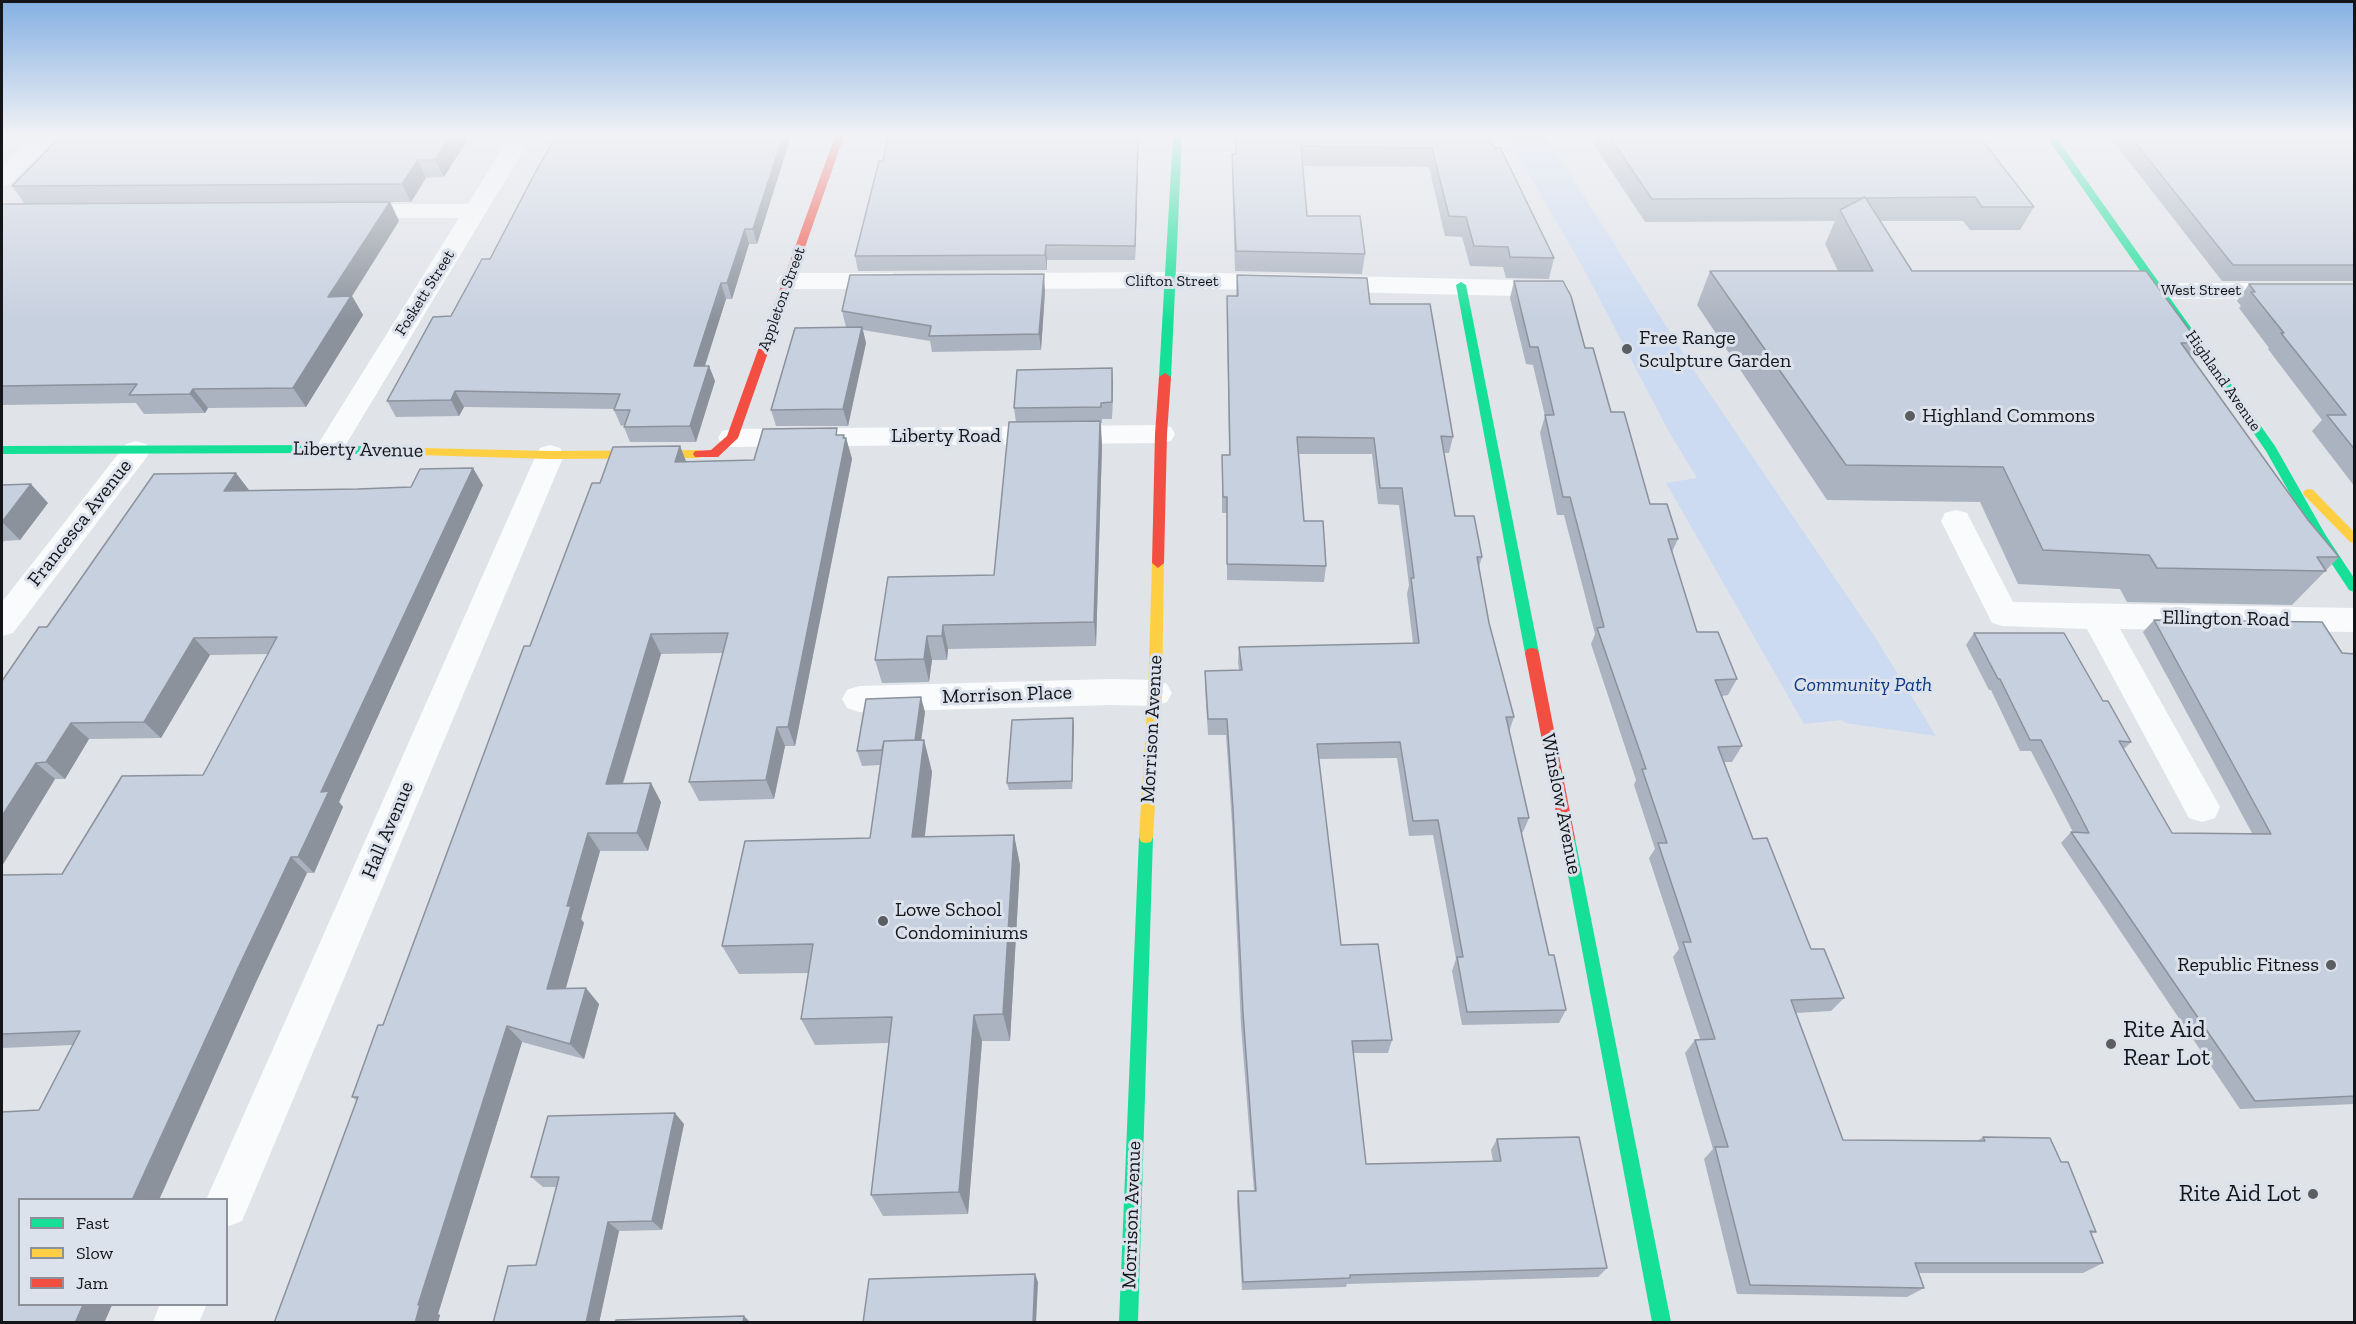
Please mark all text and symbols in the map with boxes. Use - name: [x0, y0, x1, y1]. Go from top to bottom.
- street label: Appleton Street: [754, 245, 810, 353]
- street label: Foskett Street: [391, 247, 459, 339]
- street label: Clifton Street: [1125, 271, 1219, 291]
- street label: West Street: [2161, 280, 2241, 300]
- place label: Free Range Sculpture Garden: [1639, 326, 1791, 373]
- street label: Highland Avenue: [2181, 327, 2265, 435]
- marker: Free Range Sculpture Garden: [1620, 342, 1634, 356]
- place label: Highland Commons: [1922, 404, 2095, 428]
- marker: Highland Commons: [1903, 409, 1917, 423]
- street label: Liberty Road: [891, 424, 1001, 448]
- street label: Liberty Avenue: [293, 437, 423, 463]
- street label: Francesca Avenue: [23, 455, 137, 591]
- street label: Ellington Road: [2162, 606, 2290, 632]
- street label: Morrison Avenue: [1136, 654, 1168, 804]
- park label: Community Path: [1794, 673, 1932, 697]
- street label: Morrison Place: [942, 681, 1072, 709]
- street label: Winslow Avenue: [1536, 732, 1586, 876]
- street label: Hall Avenue: [357, 778, 419, 882]
- place label: Lowe School Condominiums: [895, 898, 1028, 945]
- marker: Lowe School Condominiums: [876, 914, 890, 928]
- place label: Republic Fitness: [2177, 953, 2319, 977]
- marker: Republic Fitness: [2324, 958, 2338, 972]
- place label: Rite Aid Rear Lot: [2123, 1016, 2210, 1072]
- marker: Rite Aid Rear Lot: [2104, 1037, 2118, 1051]
- street label: Morrison Avenue: [1117, 1141, 1147, 1289]
- place label: Rite Aid Lot: [2179, 1180, 2301, 1208]
- marker: Rite Aid Lot: [2306, 1187, 2320, 1201]
- legend: [18, 1198, 228, 1306]
- text: Fast: [76, 1212, 109, 1234]
- text: Slow: [76, 1242, 113, 1264]
- text: Jam: [76, 1272, 108, 1294]

